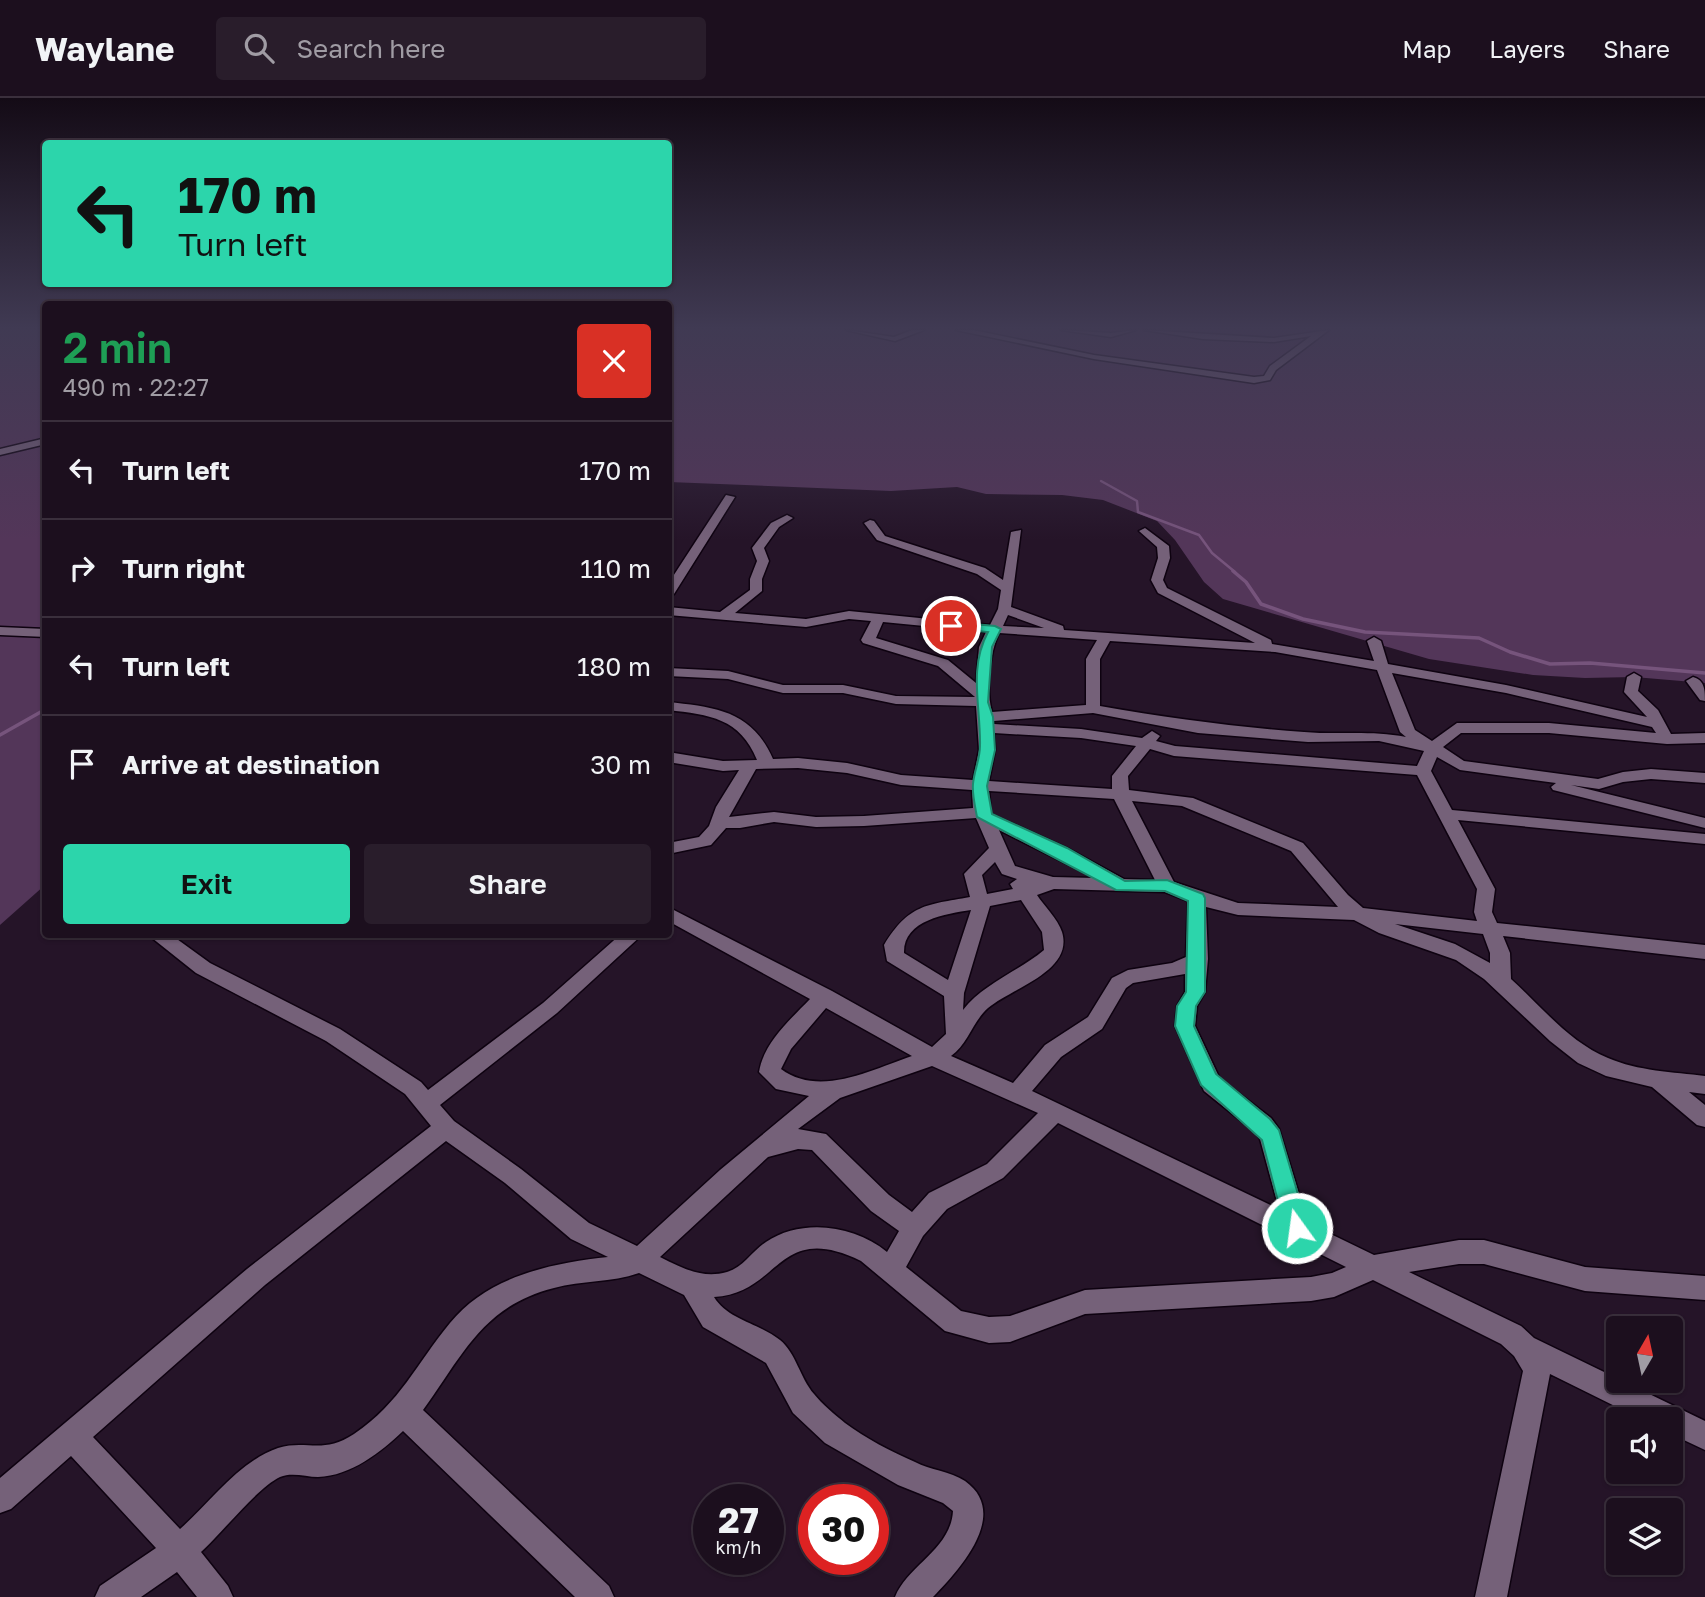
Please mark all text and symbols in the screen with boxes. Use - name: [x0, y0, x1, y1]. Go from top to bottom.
- search box: [216, 17, 706, 80]
- text: Waylane: [35, 29, 174, 68]
- icon: search: [240, 29, 278, 67]
- text: Search here: [296, 33, 445, 64]
- text: Map: [1402, 34, 1451, 63]
- text: Layers: [1489, 34, 1565, 63]
- text: Share: [1603, 34, 1670, 63]
- text: 170 m: [178, 165, 317, 224]
- icon: left: [63, 168, 154, 259]
- text: Turn left: [178, 225, 307, 263]
- text: 2 min: [63, 322, 172, 372]
- button: close: [577, 324, 651, 398]
- text: 490 m · 22:27: [63, 373, 209, 401]
- icon: left: [63, 451, 101, 489]
- text: Turn left: [122, 455, 230, 486]
- text: 170 m: [579, 455, 651, 486]
- icon: right: [63, 549, 101, 587]
- text: Turn right: [122, 553, 245, 584]
- text: 110 m: [580, 553, 651, 584]
- pin: [921, 596, 981, 656]
- icon: arrive: [932, 607, 970, 645]
- icon: left: [63, 647, 101, 685]
- text: Turn left: [122, 651, 230, 682]
- text: 180 m: [577, 651, 651, 682]
- icon: arrive: [63, 745, 101, 783]
- text: Arrive at destination: [122, 749, 380, 780]
- text: 30 m: [590, 749, 651, 780]
- button: Exit: [63, 844, 350, 924]
- button: Share: [364, 844, 651, 924]
- position arrow: [1260, 1191, 1334, 1265]
- north arrow: [1606, 1316, 1684, 1393]
- map controls: [1606, 1316, 1683, 1575]
- button: sound: [1606, 1407, 1683, 1484]
- speed limit sign: 30: [798, 1484, 889, 1575]
- button: layers: [1606, 1498, 1683, 1575]
- text: 27: [718, 1499, 759, 1541]
- text: km/h: [716, 1536, 761, 1558]

